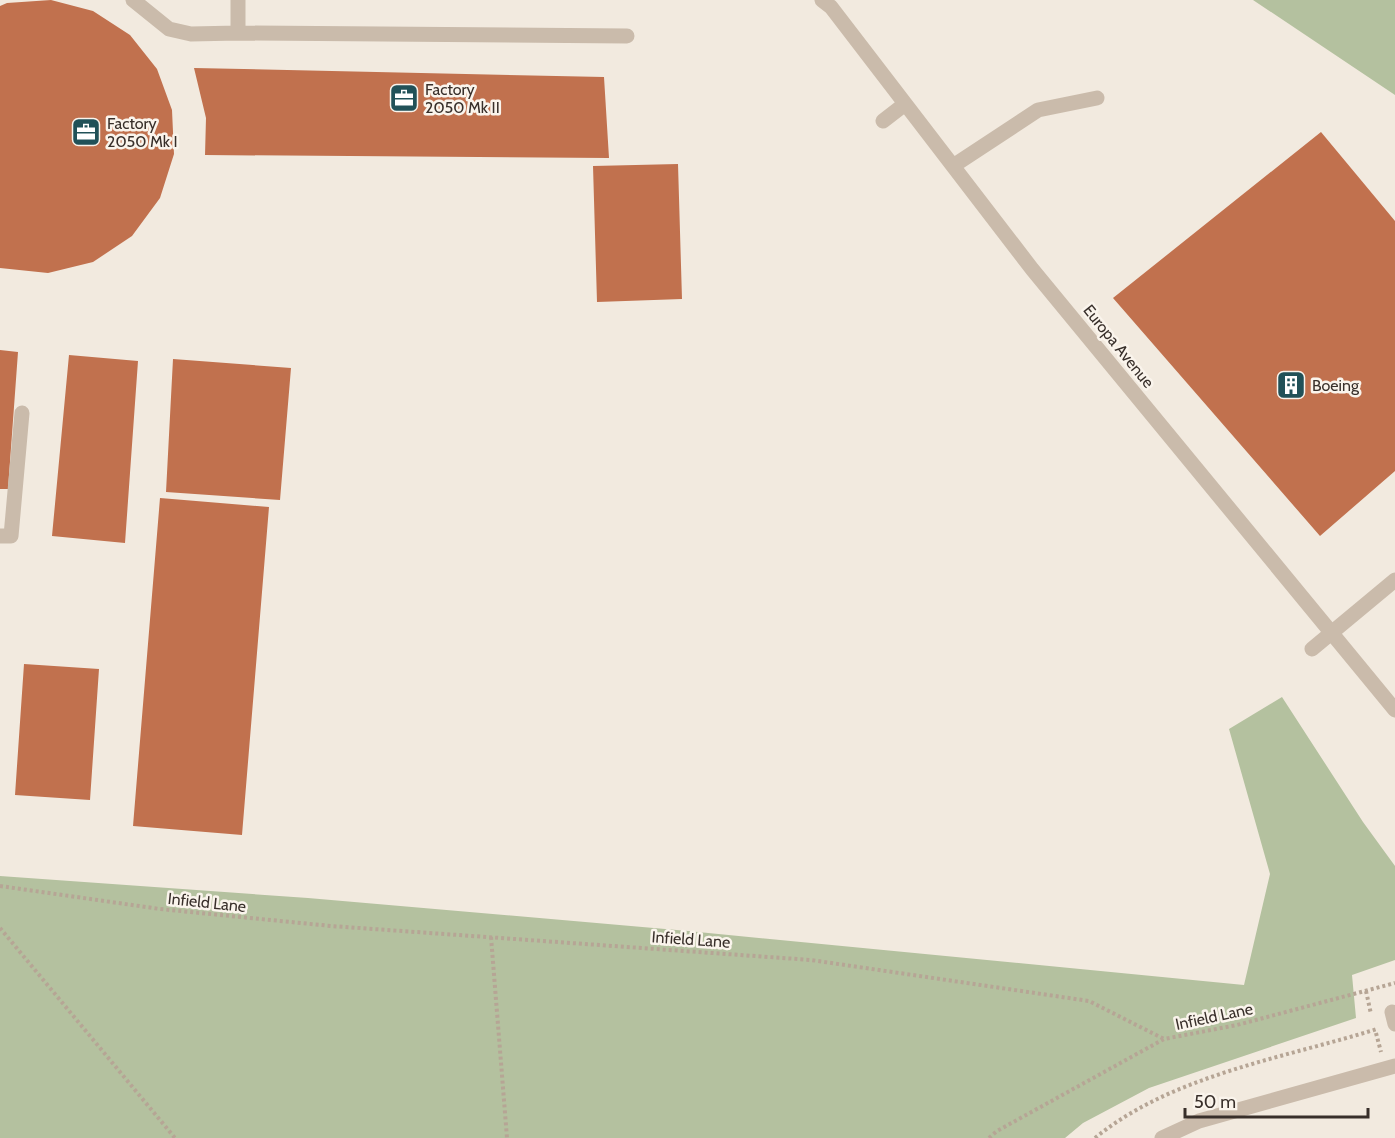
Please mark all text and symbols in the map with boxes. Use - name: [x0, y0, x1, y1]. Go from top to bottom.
- place label: Factory 2050 Mk II: [425, 80, 500, 117]
- office icon: Factory 2050 Mk II: [388, 82, 420, 114]
- place label: Factory 2050 Mk I: [107, 114, 178, 151]
- office icon: Factory 2050 Mk I: [70, 116, 102, 148]
- street label: Europa Avenue: [1079, 301, 1158, 392]
- building icon: Boeing: [1275, 369, 1307, 401]
- place label: Boeing: [1312, 376, 1360, 395]
- street label: Infield Lane: [167, 889, 247, 916]
- street label: Infield Lane: [651, 927, 731, 952]
- street label: Infield Lane: [1174, 999, 1255, 1034]
- scale bar: [1185, 1081, 1368, 1119]
- text: 50 m: [1194, 1091, 1236, 1113]

